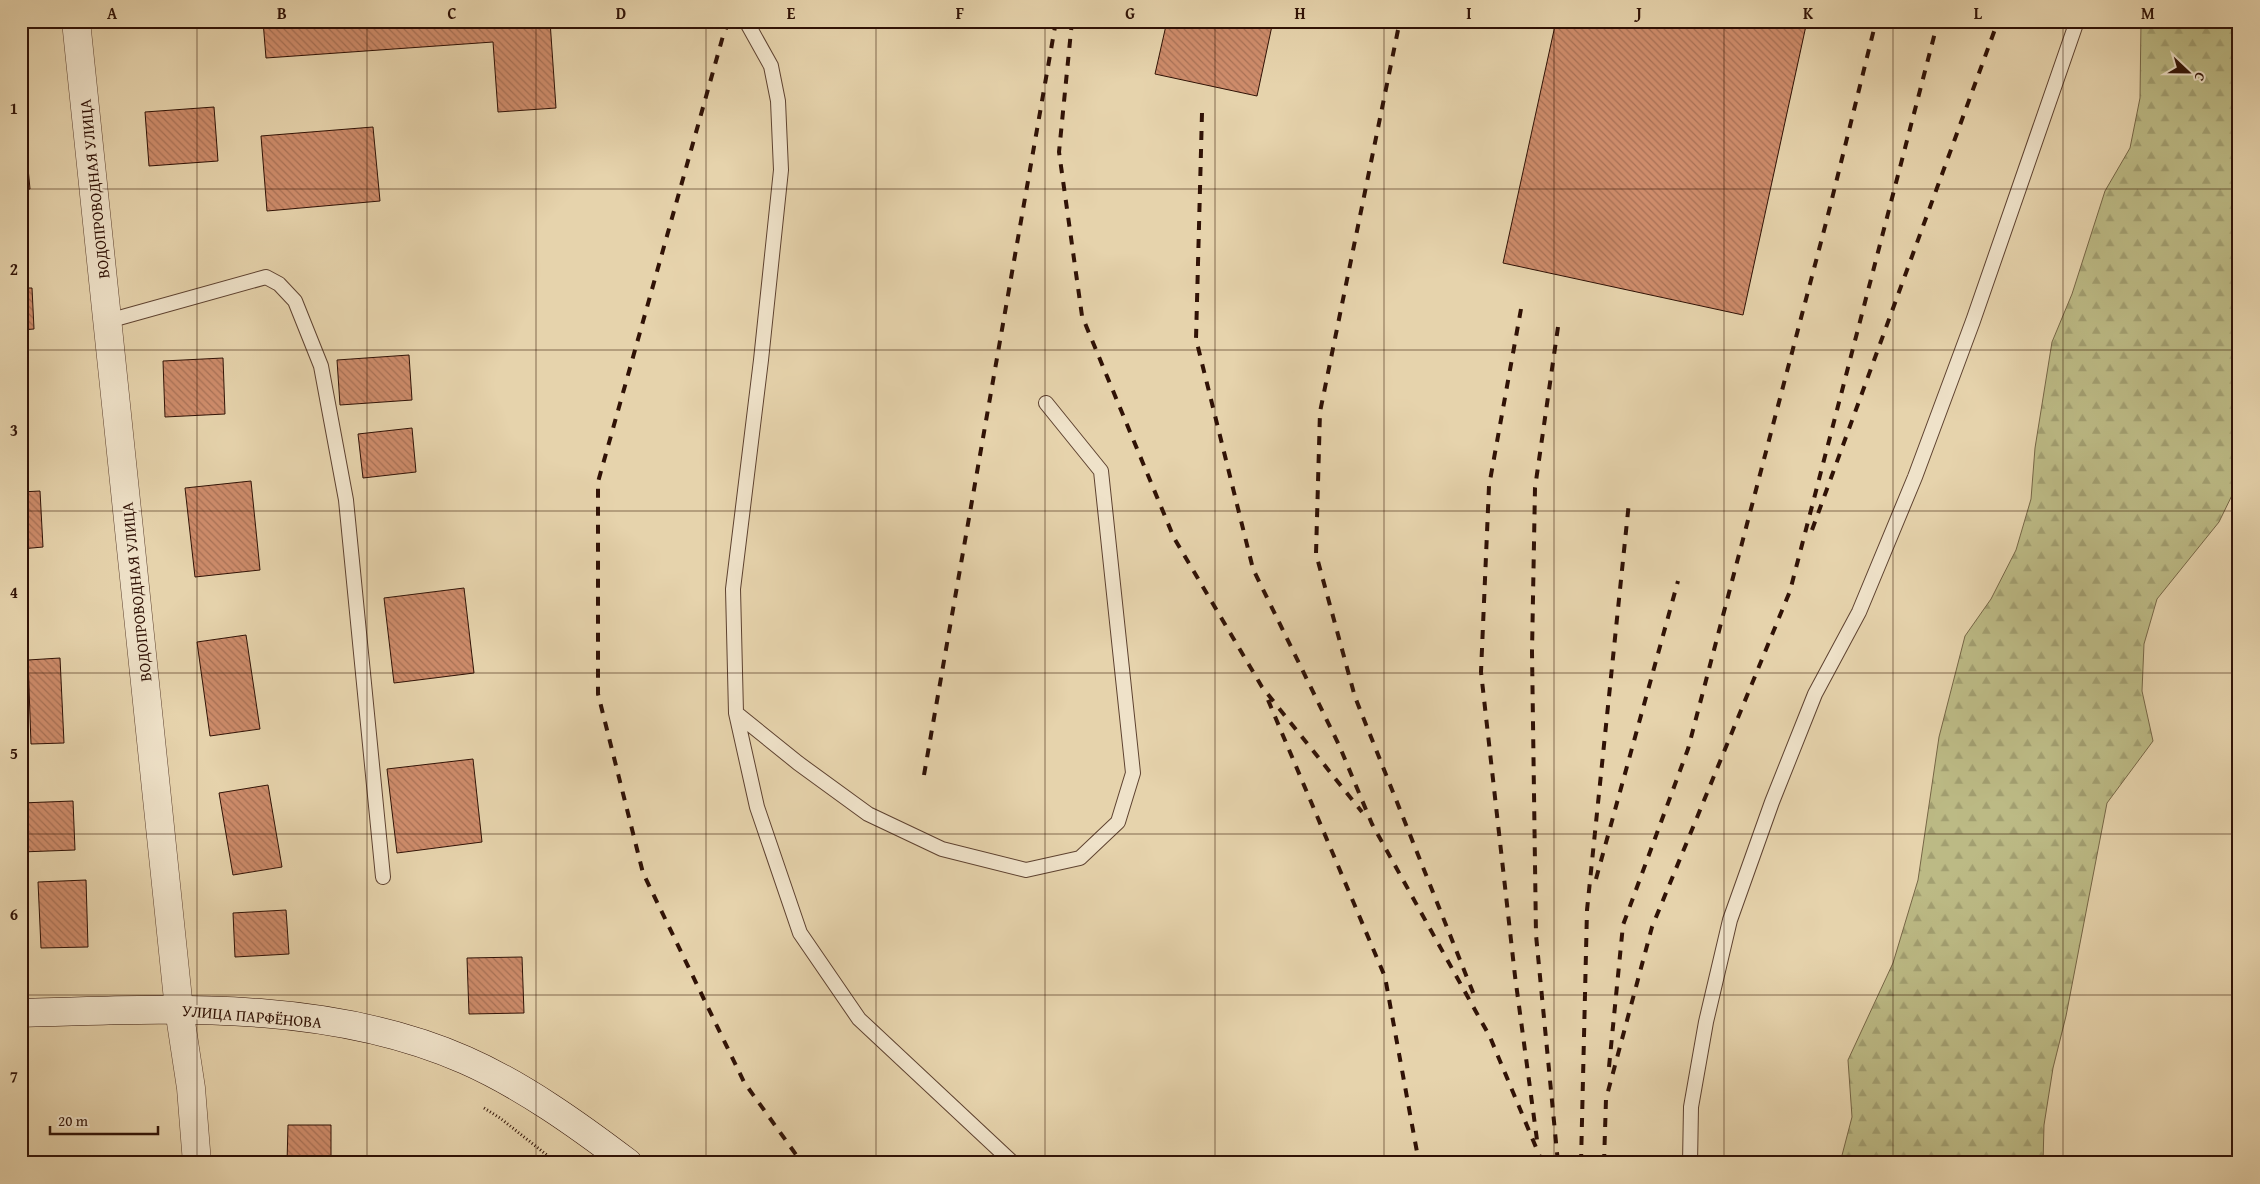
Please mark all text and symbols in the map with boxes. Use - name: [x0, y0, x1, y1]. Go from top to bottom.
- text: A: [107, 1, 118, 25]
- text: B: [277, 1, 287, 25]
- text: C: [447, 1, 457, 25]
- text: D: [616, 1, 626, 25]
- text: E: [787, 1, 796, 25]
- text: F: [956, 1, 964, 25]
- text: G: [1125, 1, 1135, 25]
- text: H: [1294, 1, 1306, 25]
- text: I: [1466, 1, 1472, 25]
- text: J: [1633, 1, 1642, 25]
- text: K: [1803, 1, 1814, 25]
- text: L: [1974, 1, 1983, 25]
- text: M: [2141, 1, 2155, 25]
- north arrow: [2162, 48, 2212, 98]
- text: С: [2189, 69, 2211, 84]
- text: 1: [10, 96, 18, 120]
- street label: ВОДОПРОВОДНАЯ УЛИЦА: [73, 98, 115, 280]
- text: 2: [10, 257, 18, 281]
- text: 3: [10, 418, 18, 442]
- street label: ВОДОПРОВОДНАЯ УЛИЦА: [115, 501, 157, 683]
- text: 4: [10, 580, 18, 604]
- text: 5: [10, 741, 18, 765]
- text: 6: [10, 902, 18, 926]
- street label: УЛИЦА ПАРФЁНОВА: [181, 998, 323, 1034]
- text: 7: [10, 1064, 18, 1088]
- scale bar: [50, 1104, 158, 1136]
- text: 20 m: [58, 1110, 89, 1131]

